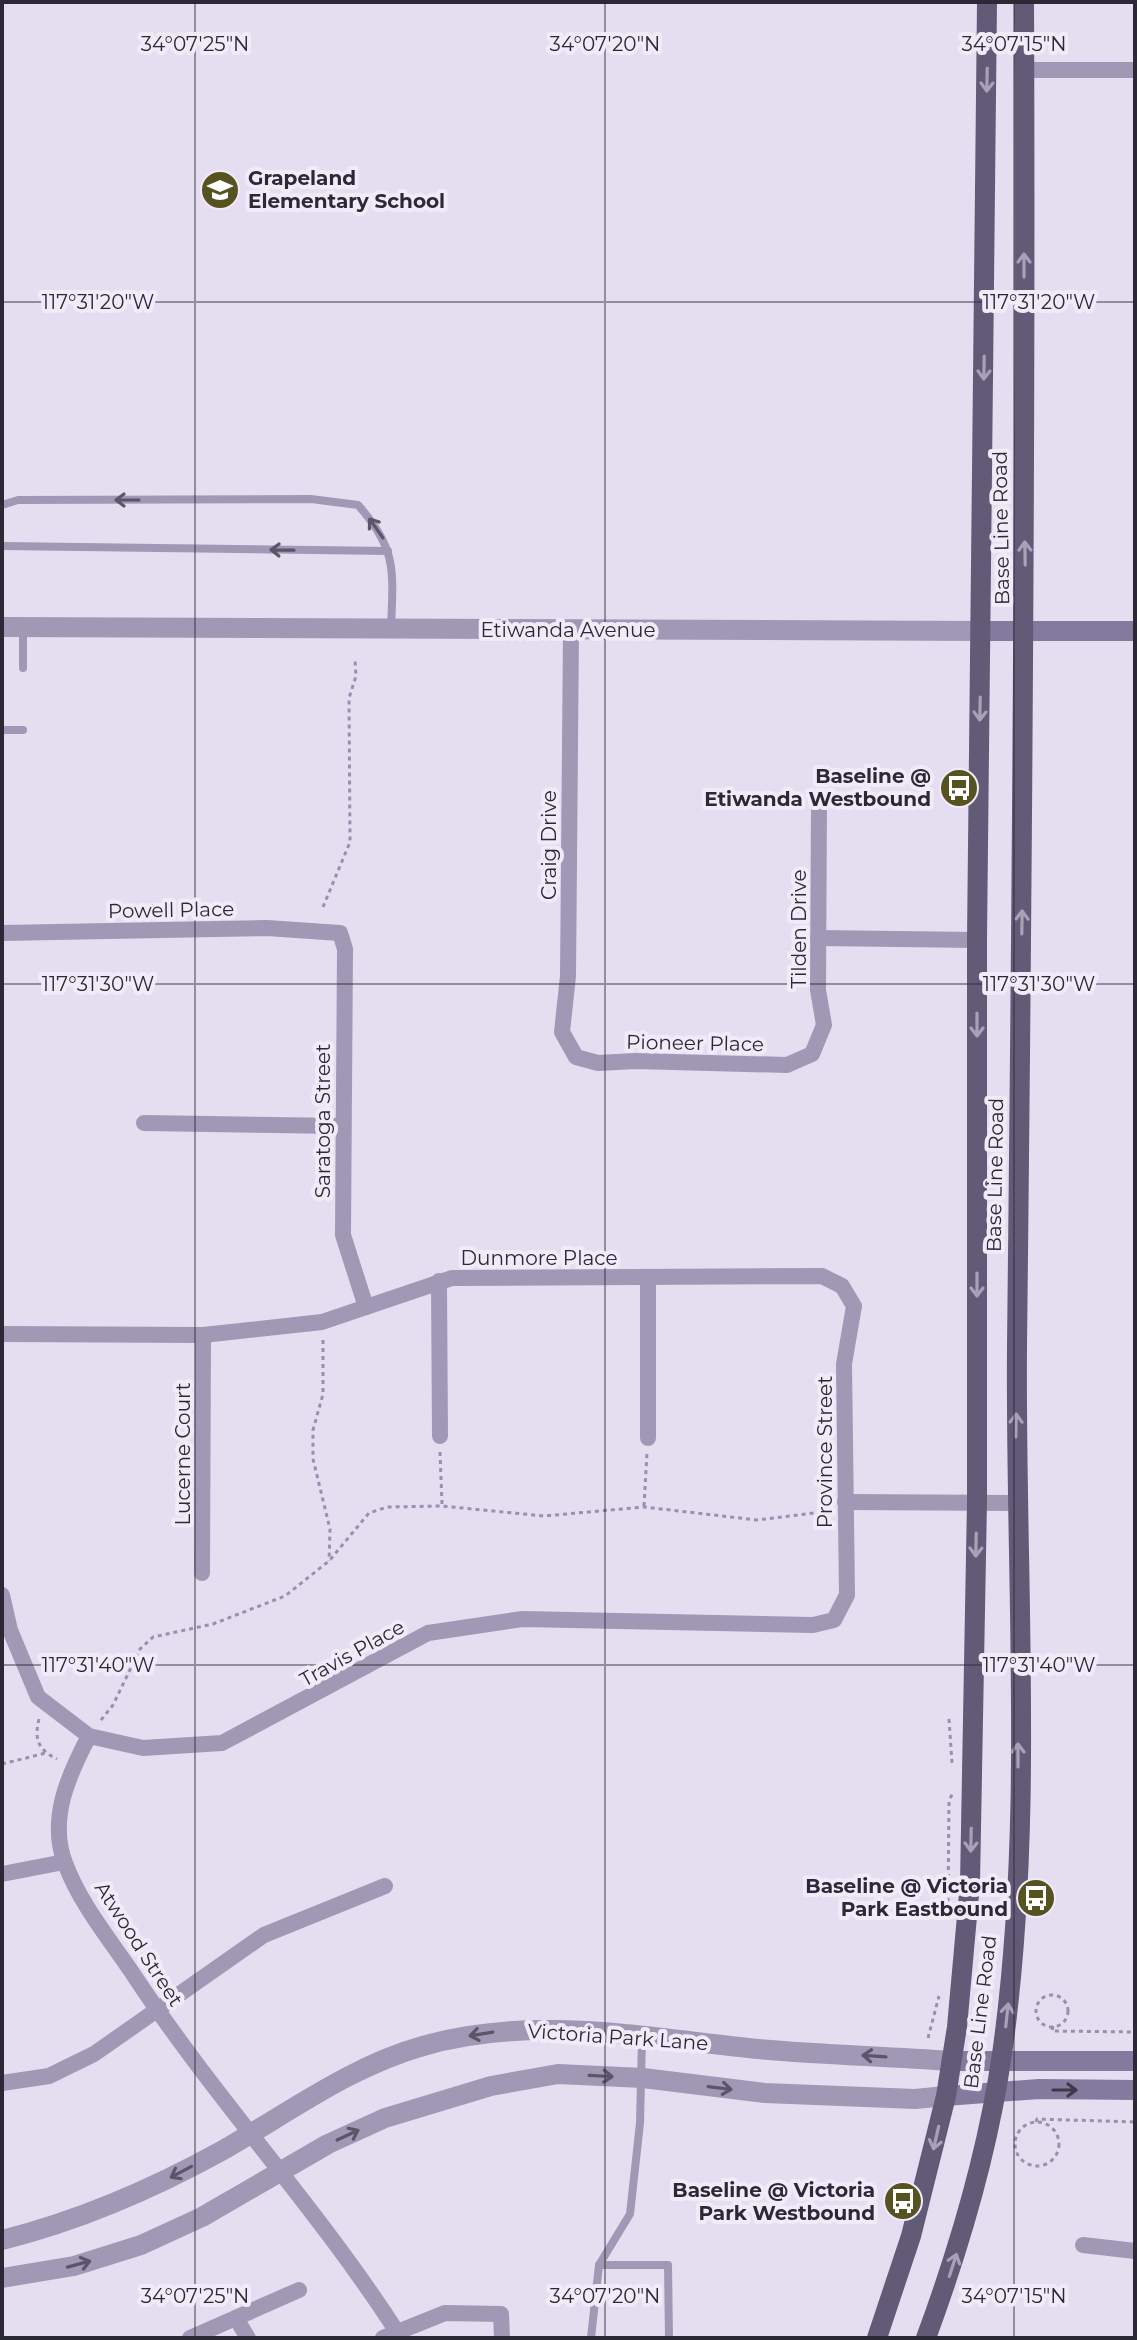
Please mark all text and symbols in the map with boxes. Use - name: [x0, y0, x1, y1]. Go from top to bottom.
- text: 34°07'25"N: [141, 32, 249, 56]
- text: 34°07'20"N: [550, 32, 660, 56]
- text: 34°07'15"N: [961, 32, 1067, 56]
- one-way arrow: [979, 66, 995, 93]
- place label: Grapeland Elementary School: [248, 166, 445, 213]
- school or university icon: Grapeland Elementary School: [199, 169, 241, 211]
- one-way arrow: [1016, 252, 1032, 279]
- text: 117°31'20"W: [42, 290, 154, 314]
- text: 117°31'20"W: [983, 290, 1095, 314]
- one-way arrow: [976, 354, 992, 381]
- street label: Base Line Road: [988, 451, 1014, 605]
- one-way arrow: [114, 492, 141, 508]
- one-way arrow: [368, 517, 384, 539]
- one-way arrow: [1017, 540, 1033, 567]
- one-way arrow: [269, 542, 296, 557]
- street label: Etiwanda Avenue: [480, 618, 656, 642]
- one-way arrow: [973, 695, 988, 722]
- place label: Baseline @ Etiwanda Westbound: [704, 764, 931, 811]
- bus stop icon: Baseline @ Etiwanda Westbound: [938, 767, 980, 809]
- street label: Craig Drive: [537, 790, 561, 900]
- street label: Tilden Drive: [787, 869, 811, 989]
- street label: Powell Place: [108, 897, 234, 923]
- one-way arrow: [1014, 909, 1030, 936]
- text: 117°31'30"W: [42, 972, 154, 996]
- text: 117°31'30"W: [983, 972, 1095, 996]
- one-way arrow: [969, 1011, 985, 1038]
- street label: Pioneer Place: [626, 1030, 764, 1056]
- street label: Saratoga Street: [311, 1044, 335, 1198]
- street label: Base Line Road: [982, 1098, 1008, 1252]
- street label: Dunmore Place: [460, 1246, 618, 1270]
- one-way arrow: [969, 1271, 985, 1298]
- street label: Province Street: [813, 1376, 837, 1528]
- street label: Lucerne Court: [171, 1382, 195, 1526]
- one-way arrow: [1008, 1412, 1024, 1439]
- one-way arrow: [968, 1531, 984, 1558]
- street label: Travis Place: [295, 1614, 409, 1692]
- text: 117°31'40"W: [41, 1653, 155, 1677]
- text: 117°31'40"W: [982, 1653, 1096, 1677]
- one-way arrow: [1010, 1742, 1026, 1769]
- one-way arrow: [963, 1826, 978, 1853]
- place label: Baseline @ Victoria Park Eastbound: [805, 1874, 1008, 1921]
- street label: Atwood Street: [90, 1877, 188, 2011]
- bus stop icon: Baseline @ Victoria Park Eastbound: [1015, 1877, 1057, 1919]
- street label: Base Line Road: [959, 1934, 1001, 2090]
- one-way arrow: [999, 2002, 1014, 2029]
- street label: Victoria Park Lane: [527, 2019, 709, 2055]
- one-way arrow: [469, 2027, 494, 2042]
- one-way arrow: [861, 2048, 888, 2063]
- one-way arrow: [587, 2069, 614, 2084]
- one-way arrow: [707, 2081, 733, 2096]
- one-way arrow: [1051, 2082, 1078, 2097]
- one-way arrow: [928, 2124, 943, 2150]
- one-way arrow: [336, 2127, 360, 2142]
- one-way arrow: [170, 2164, 193, 2180]
- place label: Baseline @ Victoria Park Westbound: [672, 2178, 875, 2225]
- bus stop icon: Baseline @ Victoria Park Westbound: [882, 2180, 924, 2222]
- one-way arrow: [946, 2252, 961, 2277]
- one-way arrow: [65, 2255, 91, 2270]
- text: 34°07'25"N: [141, 2284, 249, 2308]
- text: 34°07'20"N: [550, 2284, 660, 2308]
- text: 34°07'15"N: [961, 2284, 1067, 2308]

